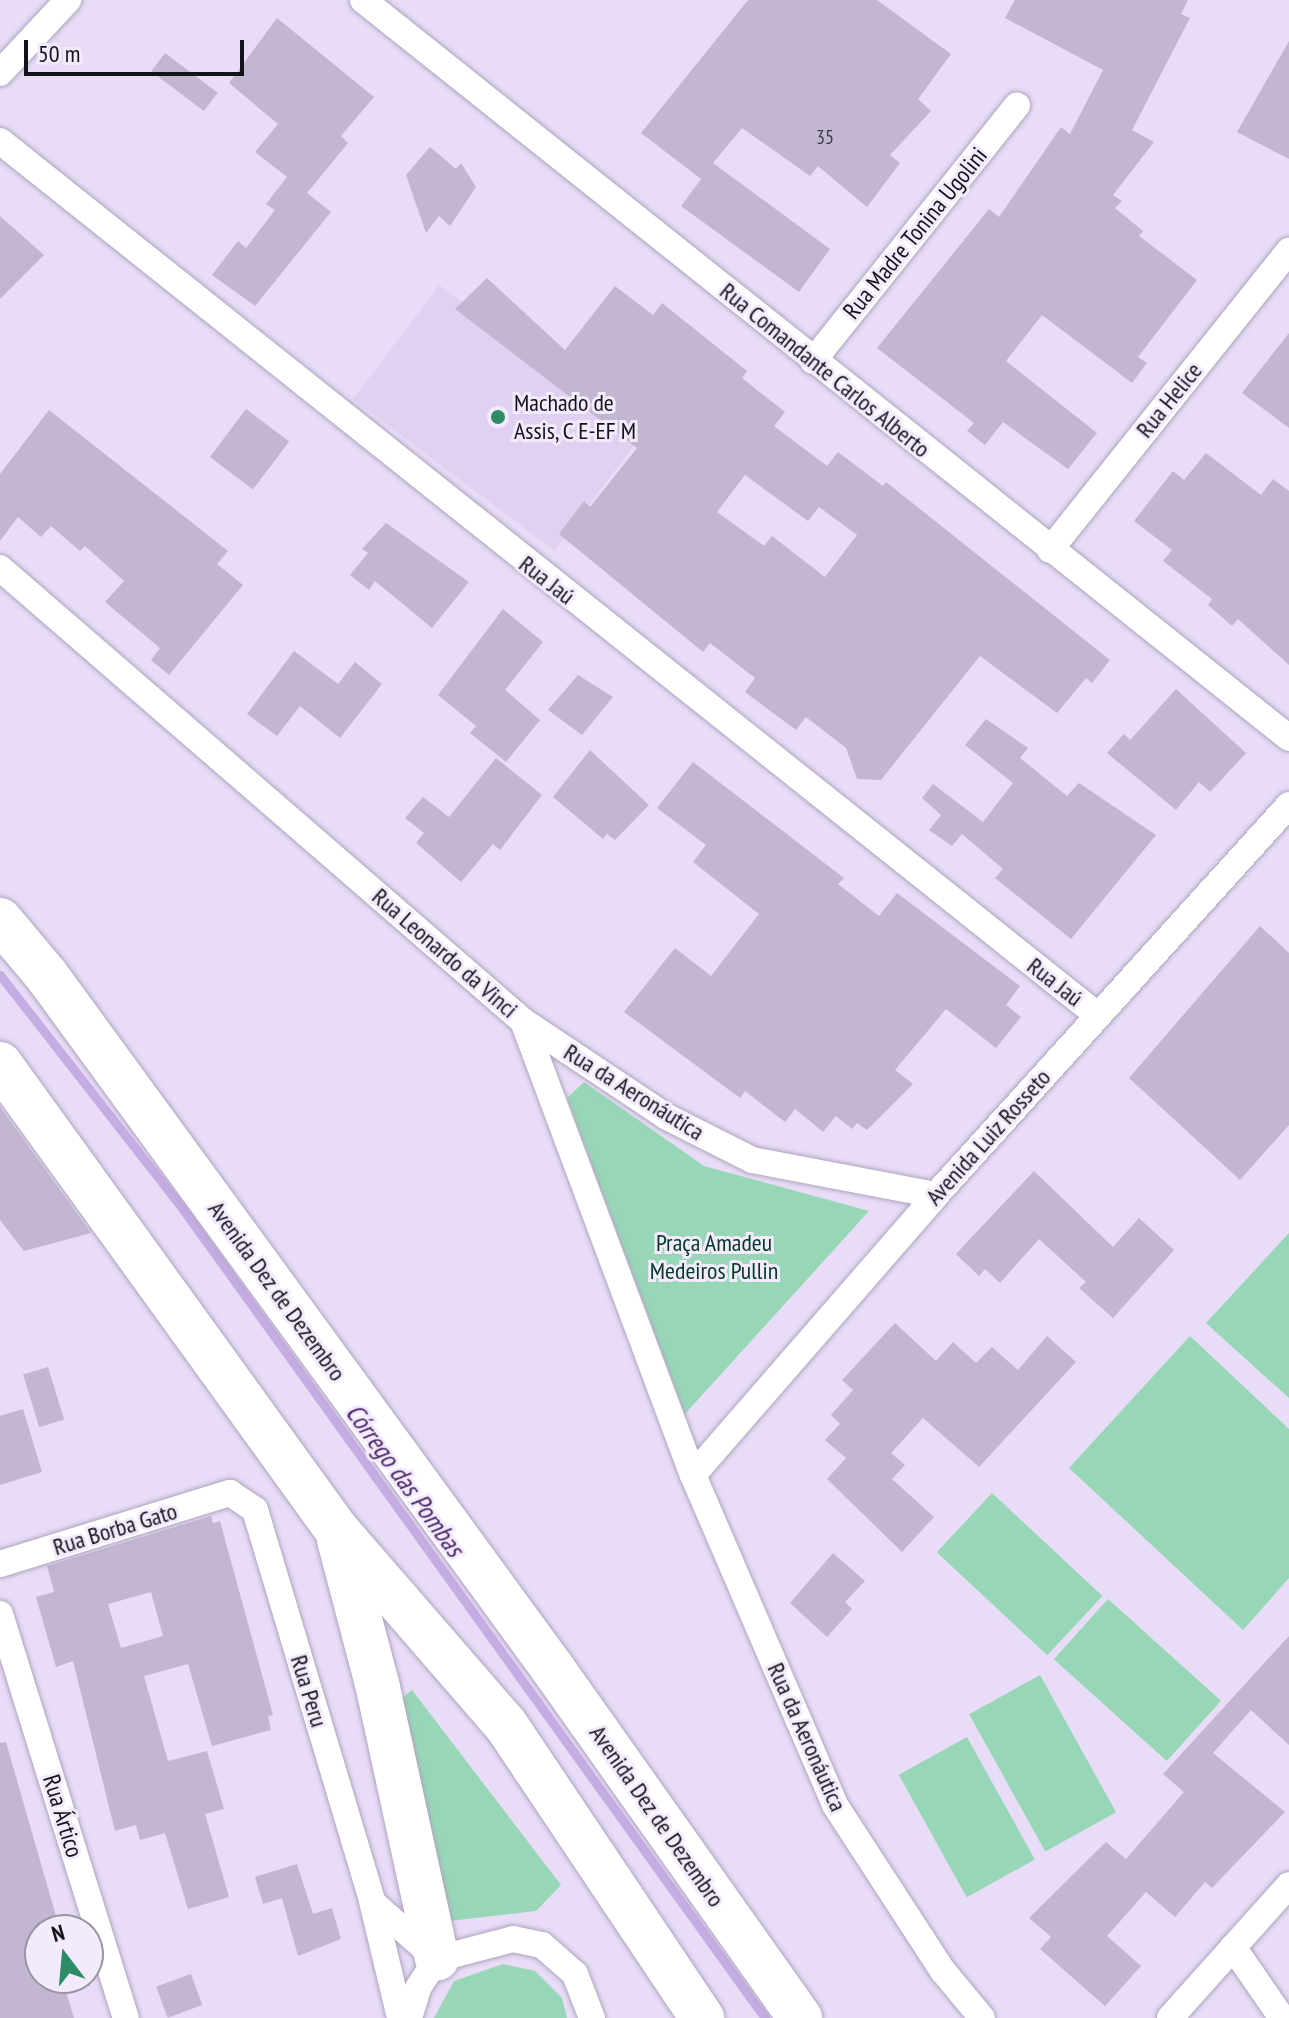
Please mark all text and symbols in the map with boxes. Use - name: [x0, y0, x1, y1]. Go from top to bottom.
- scale bar: [28, 24, 248, 74]
- text: 50 m: [38, 38, 80, 69]
- house number: 35: [816, 125, 834, 149]
- street label: Rua Madre Tonina Ugolini: [837, 141, 993, 325]
- street label: Rua Comandante Carlos Alberto: [714, 276, 936, 464]
- street label: Rua Helice: [1130, 357, 1208, 443]
- place label: Machado de Assis, C E-EF M: [514, 389, 638, 445]
- marker: Machado de Assis, C E-EF M: [489, 408, 507, 426]
- street label: Rua Jaú: [514, 549, 580, 611]
- street label: Rua Leonardo da Vinci: [366, 882, 524, 1024]
- street label: Rua Jaú: [1022, 951, 1088, 1013]
- street label: Rua da Aeronáutica: [558, 1037, 710, 1147]
- street label: Avenida Luiz Rosseto: [919, 1063, 1057, 1211]
- street label: Avenida Dez de Dezembro: [202, 1195, 352, 1387]
- park label: Praça Amadeu Medeiros Pullin: [650, 1229, 778, 1285]
- water label: Córrego das Pombas: [339, 1398, 471, 1562]
- street label: Rua Borba Gato: [50, 1496, 180, 1562]
- street label: Rua Peru: [284, 1652, 334, 1730]
- street label: Rua da Aeronáutica: [761, 1658, 853, 1816]
- street label: Avenida Dez de Dezembro: [583, 1719, 731, 1913]
- street label: Rua Ártico: [37, 1771, 89, 1861]
- north arrow: [24, 1914, 104, 1994]
- text: N: [48, 1918, 68, 1948]

